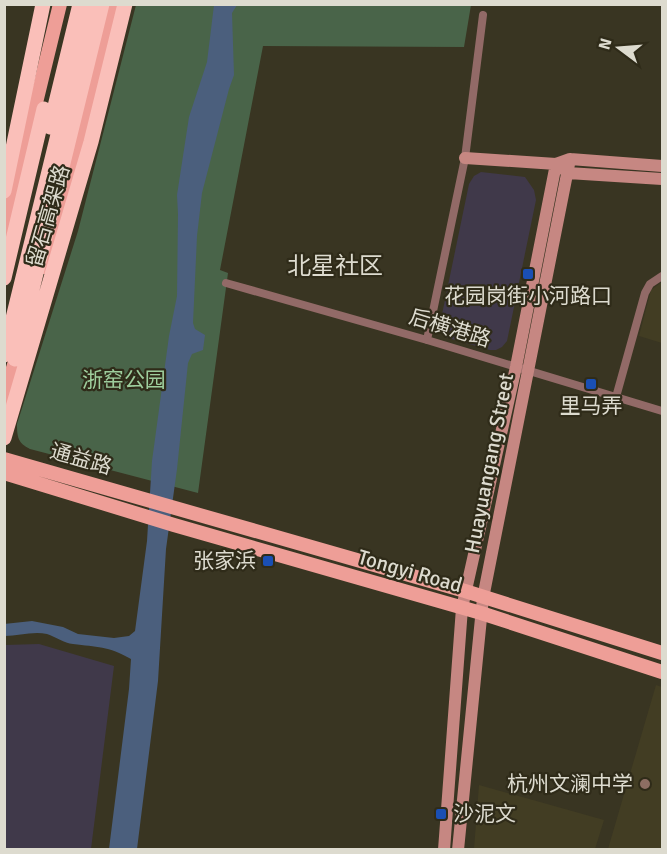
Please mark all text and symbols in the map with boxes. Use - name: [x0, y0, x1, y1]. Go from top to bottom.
- north arrow: [589, 18, 649, 78]
- text: N: [594, 36, 617, 52]
- street label: 留石高架路: [21, 162, 75, 270]
- district label: 北星社区: [287, 251, 383, 281]
- marker: 花园岗街小河路口: [521, 267, 535, 281]
- place label: 花园岗街小河路口: [444, 283, 612, 309]
- street label: 后横港路: [406, 303, 494, 353]
- park label: 浙窑公园: [82, 367, 166, 393]
- street label: Huayuangang Street: [459, 371, 519, 555]
- marker: 里马弄: [584, 377, 598, 391]
- place label: 里马弄: [560, 393, 623, 419]
- street label: 通益路: [47, 438, 115, 480]
- street label: Tongyi Road: [355, 544, 465, 598]
- place label: 张家浜: [193, 548, 256, 574]
- marker: 张家浜: [261, 554, 275, 568]
- place label: 杭州文澜中学: [507, 771, 633, 797]
- marker: 杭州文澜中学: [638, 777, 652, 791]
- place label: 沙泥文: [453, 801, 516, 827]
- marker: 沙泥文: [434, 807, 448, 821]

